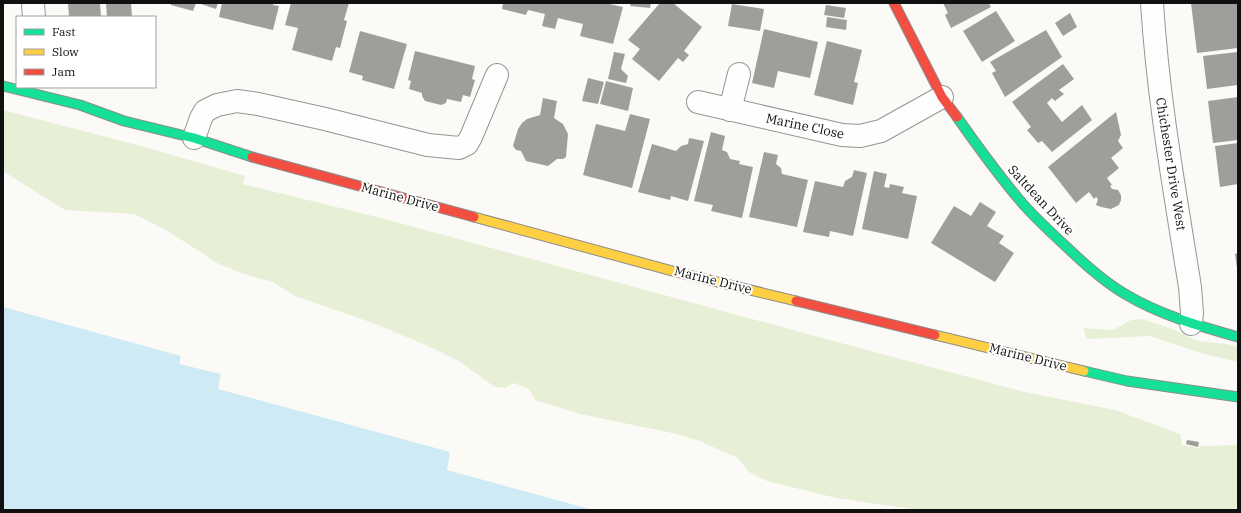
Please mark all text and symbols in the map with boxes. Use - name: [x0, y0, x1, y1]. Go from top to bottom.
- legend: [16, 16, 156, 88]
- text: Fast: [52, 24, 76, 39]
- text: Slow: [52, 44, 79, 59]
- text: Jam: [52, 64, 76, 79]
- street label: Chichester Drive West: [1152, 96, 1190, 232]
- street label: Marine Close: [764, 109, 846, 143]
- street label: Saltdean Drive: [1004, 161, 1078, 239]
- street label: Marine Drive: [359, 179, 441, 215]
- street label: Marine Drive: [672, 262, 754, 298]
- street label: Marine Drive: [987, 339, 1069, 375]

